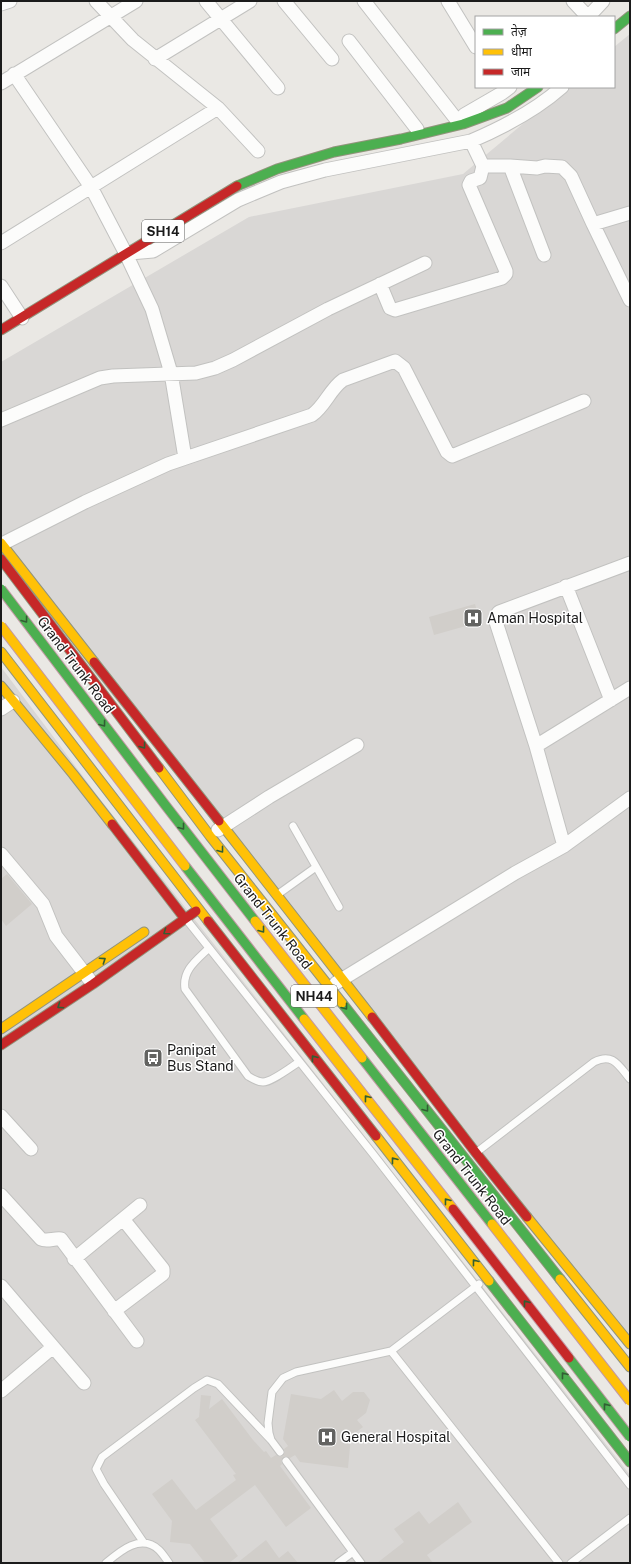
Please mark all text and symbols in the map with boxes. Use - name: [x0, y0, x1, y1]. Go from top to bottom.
- legend: [475, 16, 615, 88]
- text: तेज़: [511, 24, 528, 39]
- text: धीमा: [511, 44, 533, 59]
- text: जाम: [511, 65, 531, 79]
- road number: SH14: [142, 220, 184, 242]
- hospital icon: Aman Hospital: [462, 607, 484, 629]
- place label: Aman Hospital: [487, 610, 583, 626]
- street label: Grand Trunk Road: [34, 613, 118, 717]
- one-way arrow: [20, 616, 27, 623]
- one-way arrow: [99, 719, 106, 726]
- one-way arrow: [138, 742, 145, 749]
- one-way arrow: [178, 823, 185, 830]
- one-way arrow: [216, 846, 223, 853]
- street label: Grand Trunk Road: [231, 870, 315, 972]
- one-way arrow: [257, 925, 264, 932]
- one-way arrow: [164, 927, 171, 934]
- one-way arrow: [98, 958, 105, 965]
- road number: NH44: [291, 985, 337, 1007]
- one-way arrow: [57, 1001, 64, 1008]
- one-way arrow: [341, 1002, 348, 1009]
- place label: Panipat Bus Stand: [167, 1042, 234, 1074]
- bus stop icon: Panipat Bus Stand: [142, 1047, 164, 1069]
- one-way arrow: [312, 1055, 319, 1062]
- one-way arrow: [364, 1096, 371, 1103]
- one-way arrow: [421, 1104, 428, 1111]
- street label: Grand Trunk Road: [430, 1126, 514, 1228]
- one-way arrow: [392, 1158, 399, 1165]
- one-way arrow: [444, 1198, 451, 1205]
- one-way arrow: [472, 1260, 479, 1267]
- one-way arrow: [524, 1301, 531, 1308]
- one-way arrow: [561, 1373, 568, 1380]
- one-way arrow: [604, 1404, 611, 1411]
- hospital icon: General Hospital: [316, 1426, 338, 1448]
- place label: General Hospital: [341, 1429, 451, 1445]

